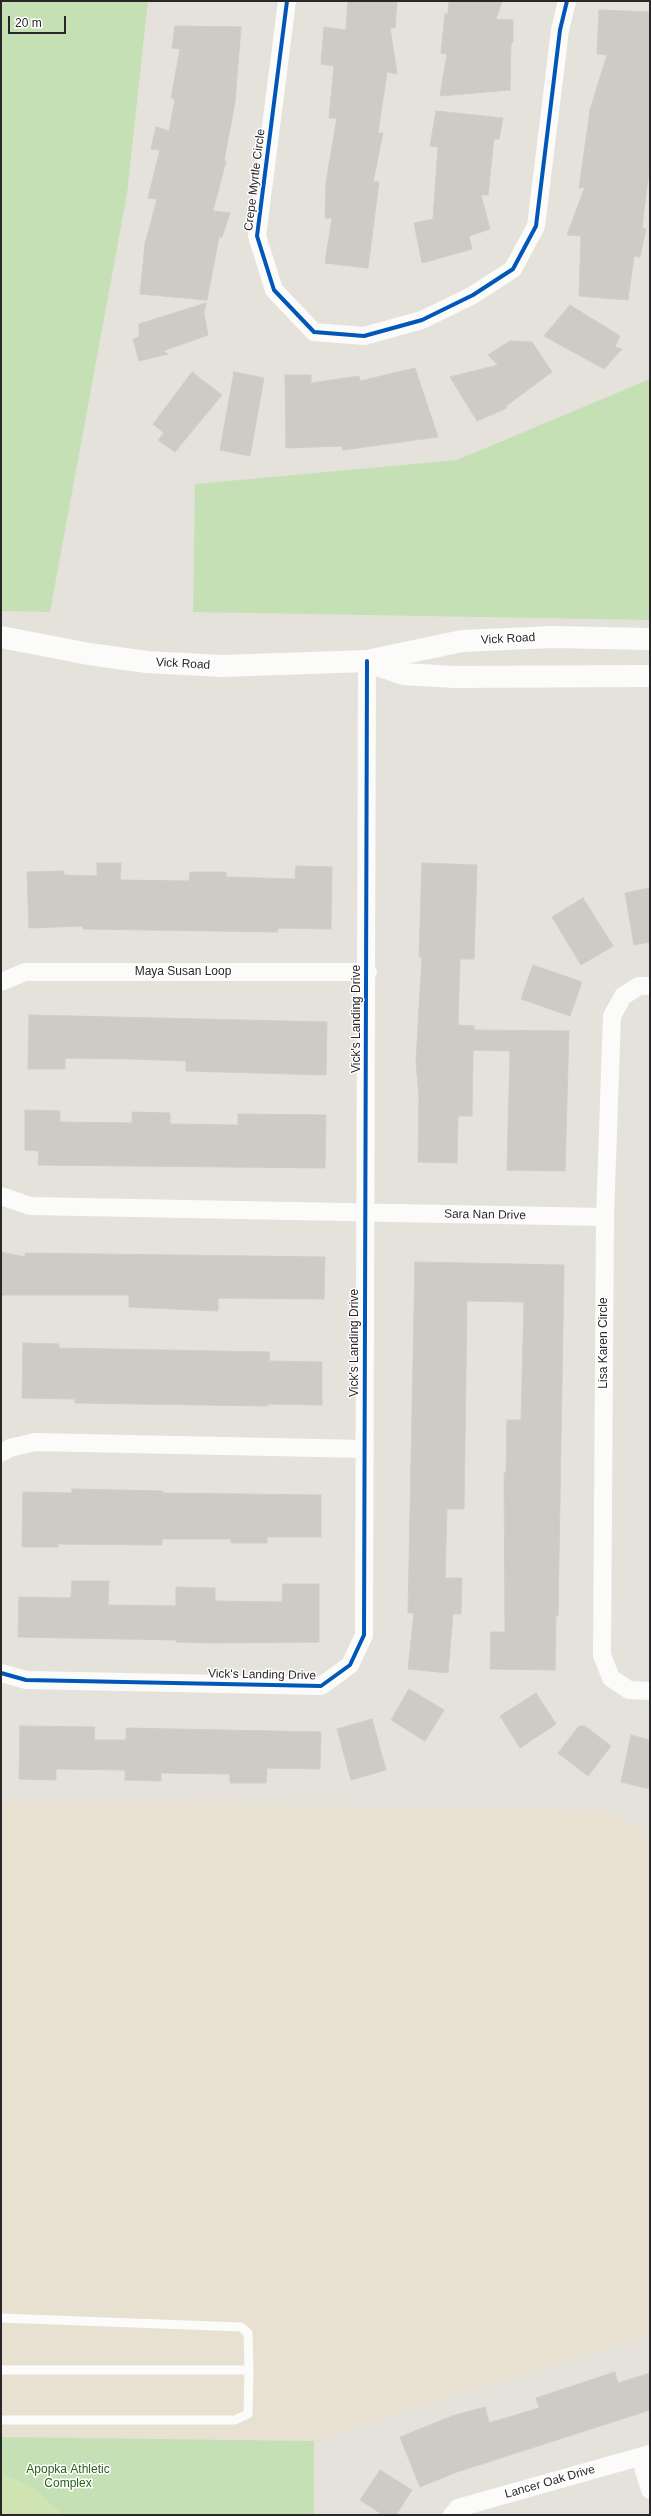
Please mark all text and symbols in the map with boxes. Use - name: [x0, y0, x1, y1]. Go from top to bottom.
- scale bar: [10, 8, 68, 34]
- text: 20 m: [15, 16, 42, 30]
- street label: Crepe Myrtle Circle: [242, 128, 268, 232]
- street label: Vick Road: [480, 630, 536, 648]
- street label: Vick Road: [155, 655, 211, 673]
- street label: Maya Susan Loop: [135, 965, 231, 979]
- street label: Vick's Landing Drive: [350, 965, 364, 1073]
- street label: Sara Nan Drive: [444, 1207, 526, 1223]
- street label: Vick's Landing Drive: [348, 1289, 362, 1397]
- street label: Lisa Karen Circle: [597, 1297, 611, 1389]
- street label: Vick's Landing Drive: [208, 1667, 316, 1683]
- street label: Lancer Oak Drive: [503, 2462, 597, 2502]
- park label: Apopka Athletic Complex: [26, 2463, 110, 2491]

